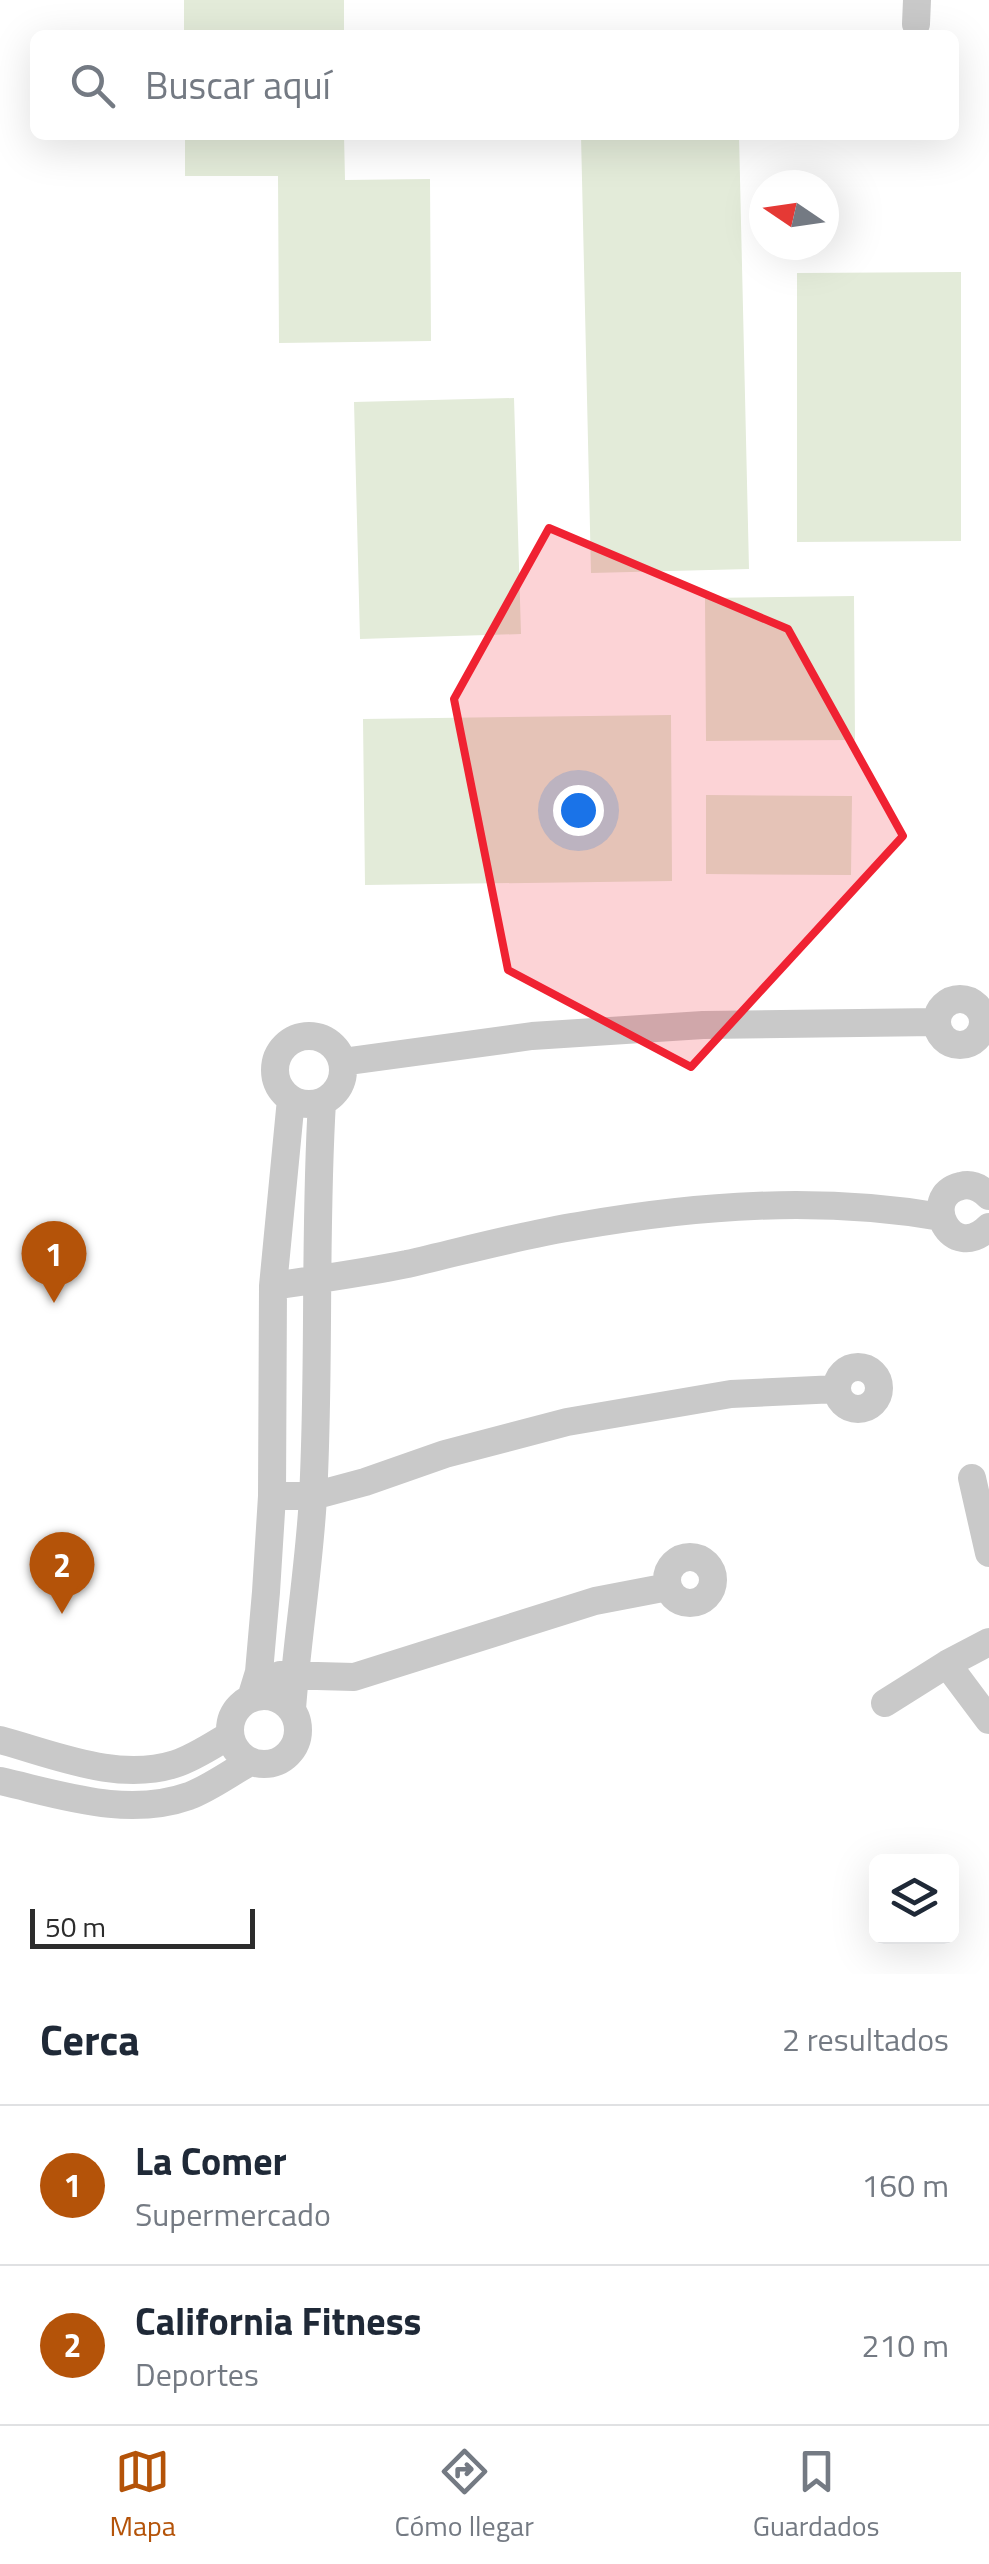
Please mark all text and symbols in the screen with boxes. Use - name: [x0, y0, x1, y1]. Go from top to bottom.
- search box: [30, 30, 959, 140]
- text: Buscar aquí: [145, 56, 331, 114]
- icon: search: [65, 58, 120, 113]
- north arrow: [749, 170, 839, 260]
- your location: [553, 785, 604, 836]
- pin: 1: [22, 1220, 86, 1303]
- pin: 2: [30, 1532, 94, 1614]
- map controls: [869, 1854, 959, 1944]
- button: layers: [869, 1854, 959, 1944]
- scale bar: [30, 1904, 255, 1948]
- text: 50 m: [45, 1905, 106, 1948]
- text: Cerca: [40, 2007, 140, 2071]
- text: 2 resultados: [782, 2015, 949, 2063]
- text: La Comer: [135, 2132, 287, 2190]
- text: 1: [64, 2161, 81, 2209]
- text: 160 m: [861, 2161, 949, 2209]
- text: Supermercado: [135, 2190, 331, 2238]
- text: California Fitness: [135, 2292, 422, 2350]
- text: 2: [64, 2321, 81, 2369]
- text: 210 m: [861, 2321, 949, 2369]
- text: Deportes: [135, 2350, 259, 2398]
- tab: Mapa: [109, 2444, 176, 2547]
- tab: Cómo llegar: [395, 2444, 534, 2547]
- tab: Guardados: [753, 2444, 880, 2547]

